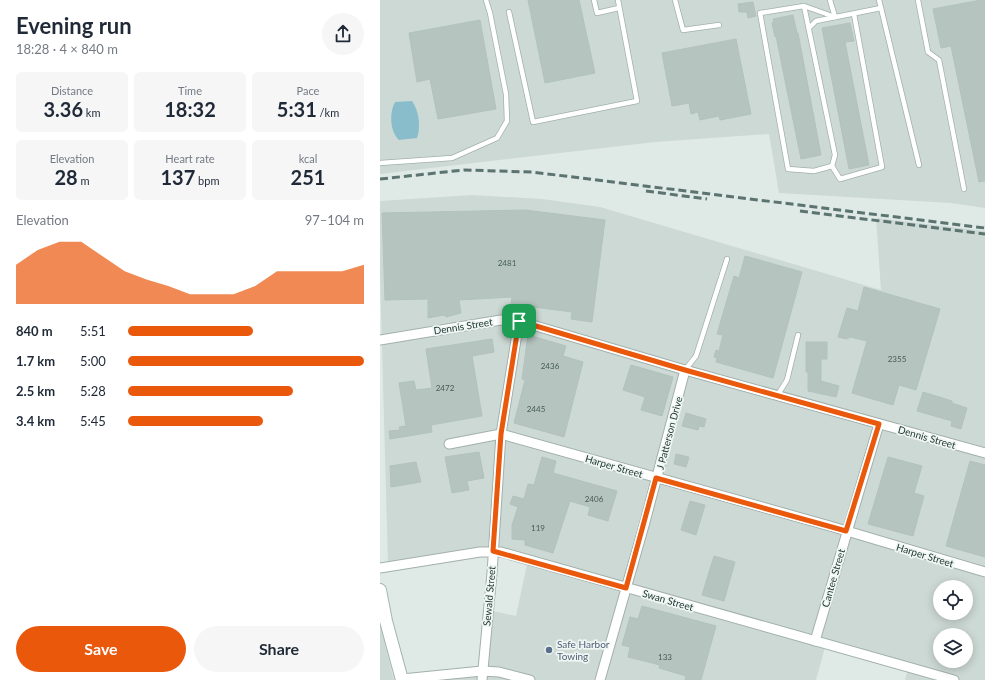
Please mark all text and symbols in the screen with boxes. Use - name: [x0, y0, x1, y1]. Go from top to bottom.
- text: Evening run: [16, 12, 132, 39]
- button: share: [322, 13, 364, 55]
- text: 18:28 · 4 × 840 m: [16, 41, 118, 57]
- text: Distance: [51, 84, 93, 97]
- text: Time: [178, 84, 202, 97]
- text: Pace: [297, 84, 319, 97]
- text: 3.36: [43, 97, 83, 121]
- text: 18:32: [164, 97, 216, 121]
- text: 5:31: [277, 97, 317, 121]
- text: km: [83, 106, 101, 119]
- text: /km: [317, 106, 339, 119]
- text: Elevation: [50, 152, 94, 165]
- text: Heart rate: [165, 152, 215, 165]
- text: kcal: [299, 152, 317, 165]
- text: 28: [54, 165, 78, 189]
- text: 137: [160, 165, 195, 189]
- text: 251: [291, 165, 325, 189]
- text: m: [78, 174, 90, 187]
- text: bpm: [195, 174, 220, 187]
- text: Elevation: [16, 212, 69, 228]
- text: 97–104 m: [305, 212, 364, 228]
- house number: 2481: [498, 258, 517, 268]
- pin: [502, 304, 536, 338]
- icon: arrive: [508, 310, 530, 332]
- street label: Dennis Street: [433, 315, 494, 337]
- text: 840 m: [16, 323, 53, 339]
- text: 5:51: [80, 323, 106, 339]
- text: 1.7 km: [16, 353, 55, 369]
- text: 5:00: [80, 353, 106, 369]
- house number: 2355: [888, 354, 907, 364]
- house number: 2436: [541, 361, 560, 371]
- text: 2.5 km: [16, 383, 55, 399]
- text: 5:28: [80, 383, 106, 399]
- house number: 2472: [436, 383, 455, 393]
- street label: J Patterson Drive: [653, 395, 685, 471]
- house number: 2445: [527, 404, 546, 414]
- text: 3.4 km: [16, 413, 55, 429]
- text: 5:45: [80, 413, 106, 429]
- street label: Dennis Street: [897, 423, 958, 451]
- street label: Harper Street: [584, 452, 645, 480]
- house number: 2406: [585, 494, 604, 504]
- house number: 119: [531, 523, 545, 533]
- street label: Harper Street: [895, 541, 956, 570]
- street label: Cantee Street: [819, 547, 847, 609]
- street label: Sewald Street: [480, 565, 498, 627]
- map controls: [933, 580, 973, 668]
- button: locate: [933, 580, 973, 620]
- street label: Swan Street: [641, 587, 695, 613]
- button: Save: [16, 626, 186, 672]
- button: Share: [194, 626, 364, 672]
- button: layers: [933, 628, 973, 668]
- place label: Safe Harbor Towing: [557, 638, 610, 662]
- marker: Safe Harbor Towing: [544, 645, 554, 655]
- house number: 133: [658, 652, 672, 662]

